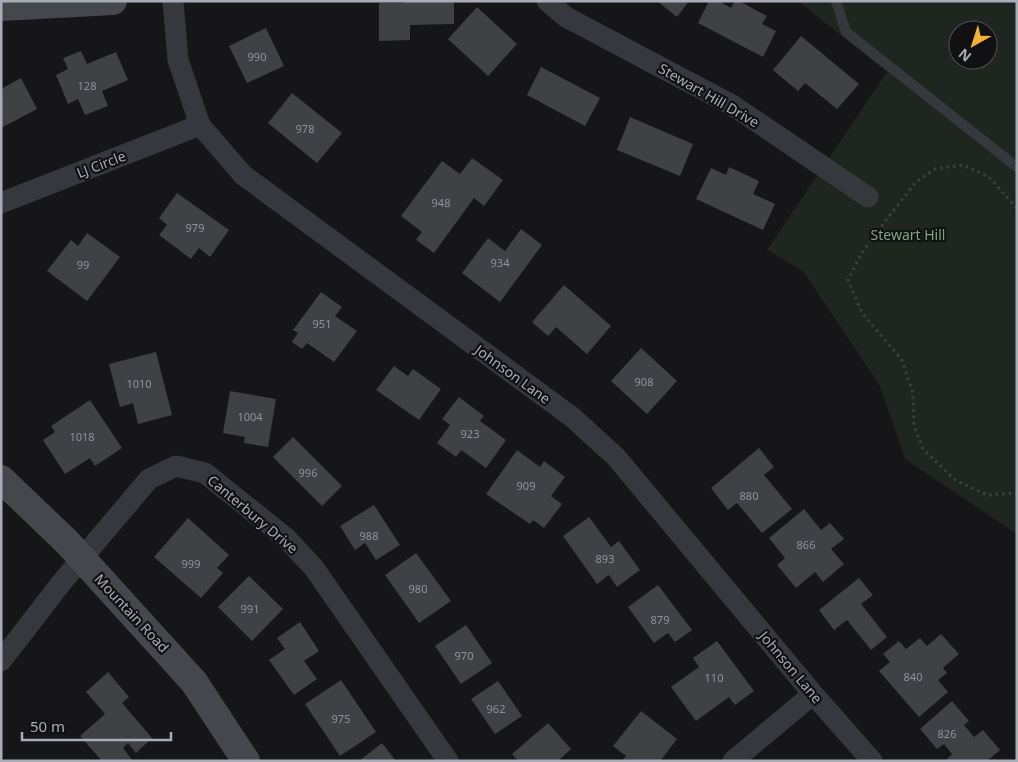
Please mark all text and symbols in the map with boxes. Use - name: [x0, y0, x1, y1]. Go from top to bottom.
- north arrow: [948, 20, 998, 70]
- text: N: [954, 45, 975, 66]
- house number: 990: [248, 49, 266, 64]
- street label: Stewart Hill Drive: [655, 58, 763, 132]
- house number: 128: [78, 78, 96, 93]
- house number: 978: [296, 121, 314, 136]
- street label: LJ Circle: [74, 146, 128, 182]
- house number: 948: [432, 195, 450, 210]
- house number: 979: [186, 220, 204, 235]
- park label: Stewart Hill: [871, 225, 945, 244]
- house number: 934: [491, 255, 510, 270]
- house number: 99: [77, 257, 89, 272]
- house number: 951: [313, 316, 331, 331]
- street label: Johnson Lane: [470, 339, 555, 408]
- house number: 908: [635, 374, 653, 389]
- house number: 1010: [126, 376, 152, 391]
- house number: 1004: [237, 409, 263, 424]
- house number: 923: [461, 426, 479, 441]
- house number: 1018: [69, 429, 95, 444]
- house number: 996: [299, 465, 317, 480]
- street label: Canterbury Drive: [204, 471, 302, 558]
- house number: 909: [517, 478, 535, 493]
- house number: 880: [740, 488, 758, 503]
- house number: 988: [360, 528, 378, 543]
- house number: 866: [797, 537, 815, 552]
- house number: 893: [596, 551, 614, 566]
- house number: 999: [182, 556, 200, 571]
- street label: Mountain Road: [91, 570, 173, 656]
- house number: 980: [409, 581, 427, 596]
- house number: 991: [241, 601, 259, 616]
- house number: 879: [651, 612, 669, 627]
- street label: Johnson Lane: [754, 625, 827, 707]
- house number: 970: [455, 648, 473, 663]
- house number: 840: [904, 669, 922, 684]
- house number: 110: [705, 670, 723, 685]
- house number: 962: [487, 701, 505, 716]
- scale bar: [22, 710, 171, 742]
- house number: 975: [332, 711, 350, 726]
- text: 50 m: [30, 716, 65, 736]
- house number: 826: [938, 726, 956, 741]

